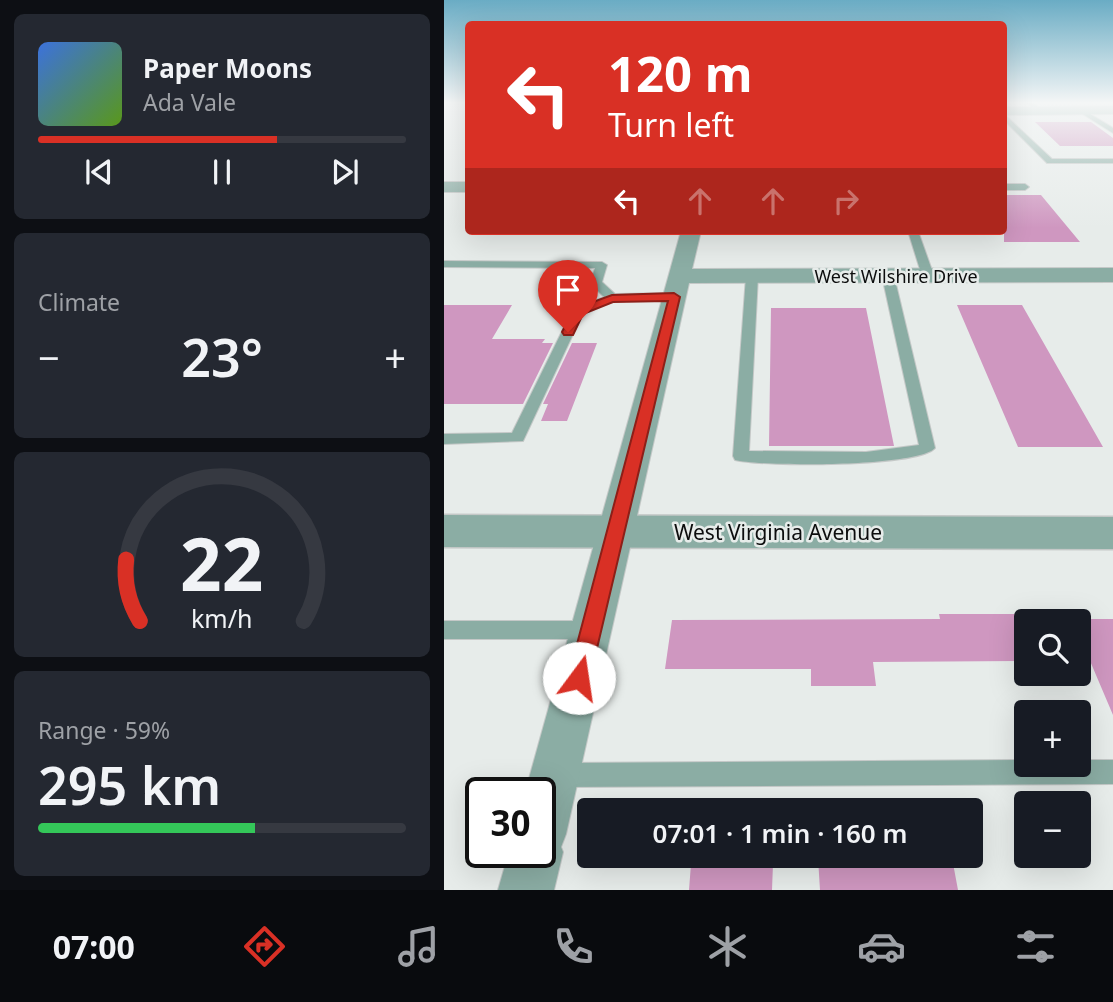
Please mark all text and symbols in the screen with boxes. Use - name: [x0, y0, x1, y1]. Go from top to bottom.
- text: 120 m: [608, 40, 753, 106]
- icon: left: [493, 49, 584, 140]
- text: Paper Moons: [143, 50, 312, 86]
- text: Ada Vale: [143, 86, 236, 118]
- text: Turn left: [608, 103, 734, 146]
- icon: previous: [80, 153, 118, 191]
- icon: pause: [203, 153, 241, 191]
- icon: next: [326, 153, 364, 191]
- icon: left: [608, 182, 646, 220]
- icon: ahead: [681, 182, 719, 220]
- icon: ahead: [754, 182, 792, 220]
- icon: right: [827, 182, 865, 220]
- pin: [538, 260, 598, 332]
- street label: West Wilshire Drive: [814, 264, 978, 288]
- icon: arrive: [549, 271, 587, 309]
- text: Climate: [38, 286, 120, 318]
- text: 23°: [181, 321, 263, 392]
- text: −: [38, 331, 60, 383]
- text: +: [384, 331, 406, 383]
- text: 22: [180, 513, 264, 612]
- street label: West Virginia Avenue: [674, 518, 882, 546]
- text: km/h: [191, 600, 253, 634]
- map controls: [1014, 609, 1091, 868]
- button: search: [1014, 609, 1091, 686]
- position arrow: [542, 641, 616, 715]
- button: +: [1014, 700, 1091, 777]
- text: Range · 59%: [38, 714, 170, 746]
- text: 295 km: [38, 749, 221, 820]
- speed limit sign: 30: [465, 777, 556, 868]
- button: −: [1014, 791, 1091, 868]
- text: 07:01 · 1 min · 160 m: [653, 815, 907, 851]
- icon: directions: [240, 922, 289, 971]
- icon: music: [394, 922, 443, 971]
- icon: phone: [549, 922, 598, 971]
- icon: climate: [703, 922, 752, 971]
- icon: car: [857, 922, 906, 971]
- icon: filters: [1011, 922, 1060, 971]
- text: 07:00: [53, 925, 135, 968]

